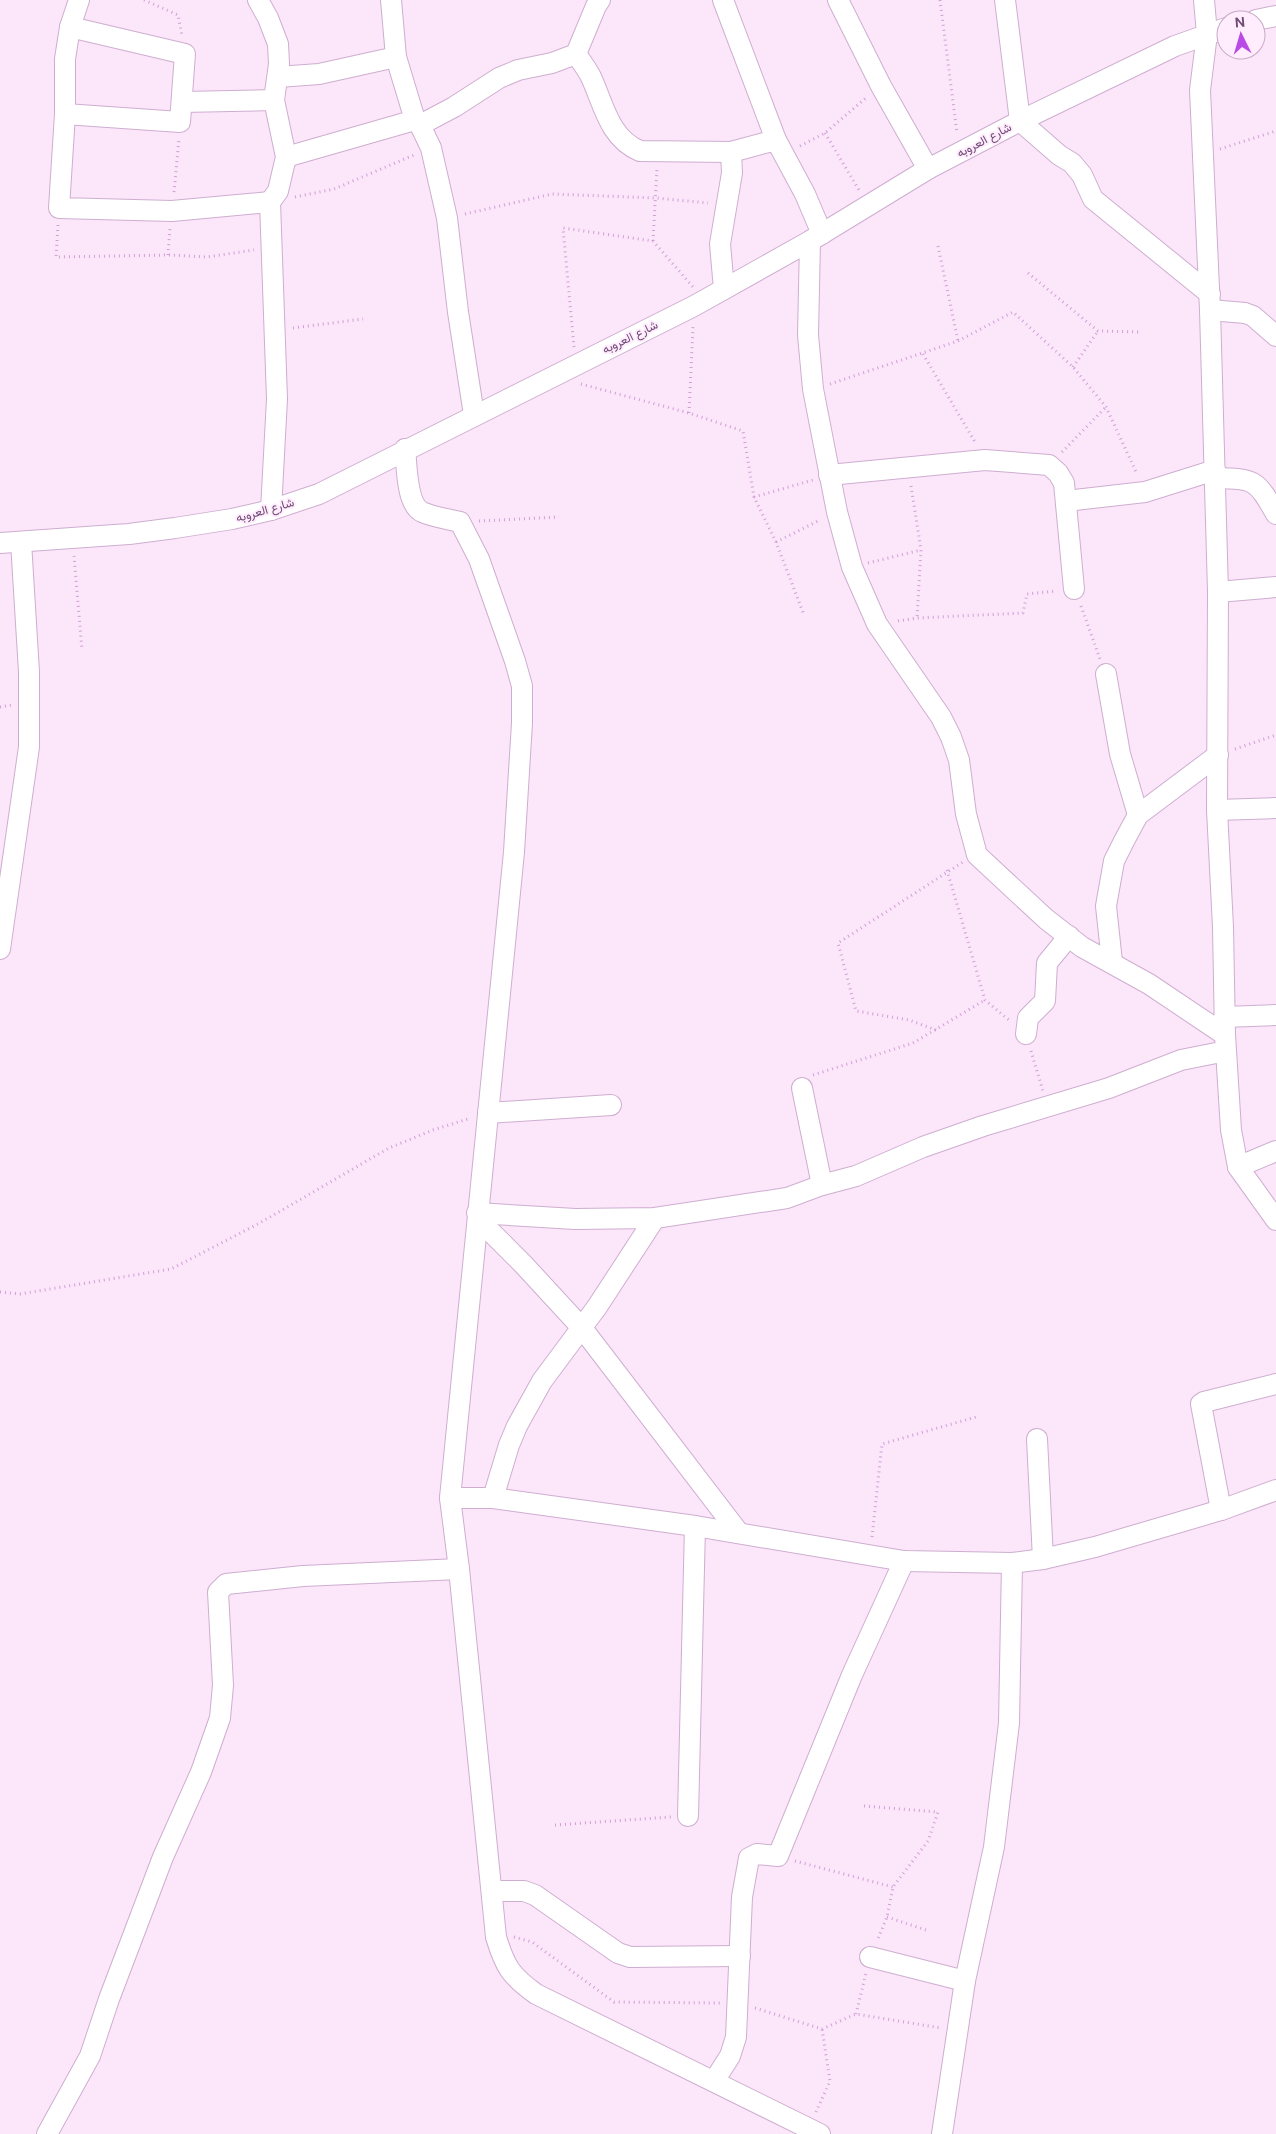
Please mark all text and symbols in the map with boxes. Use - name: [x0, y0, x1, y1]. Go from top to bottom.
- north arrow: [1216, 10, 1266, 60]
- text: N: [1234, 13, 1246, 31]
- street label: شارع العروبه: [954, 119, 1015, 162]
- street label: شارع العروبه: [600, 317, 661, 358]
- street label: شارع العروبه: [234, 494, 296, 527]

